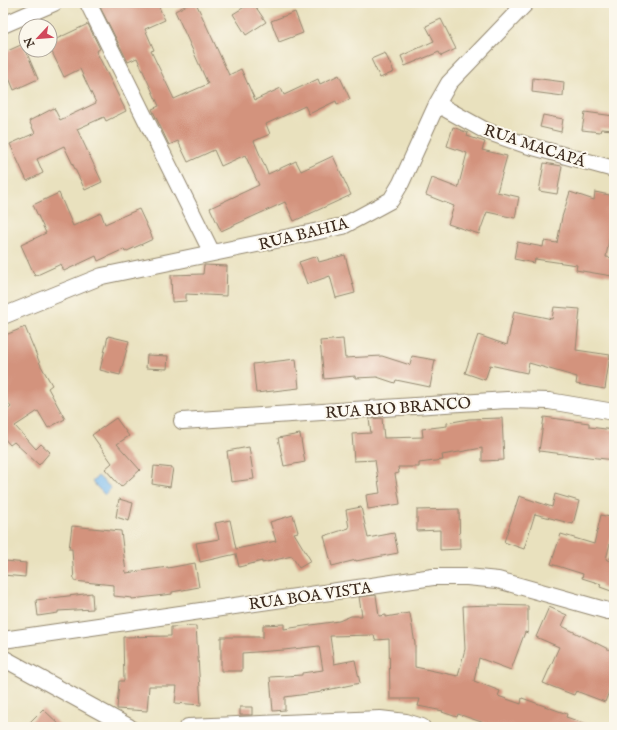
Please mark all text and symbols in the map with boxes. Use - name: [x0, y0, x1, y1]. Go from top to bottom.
- north arrow: [18, 18, 58, 58]
- text: N: [21, 34, 39, 50]
- street label: RUA MACAPÁ: [481, 119, 590, 173]
- street label: RUA BAHIA: [257, 214, 351, 256]
- street label: RUA RIO BRANCO: [325, 394, 472, 424]
- street label: RUA BOA VISTA: [247, 578, 374, 616]

